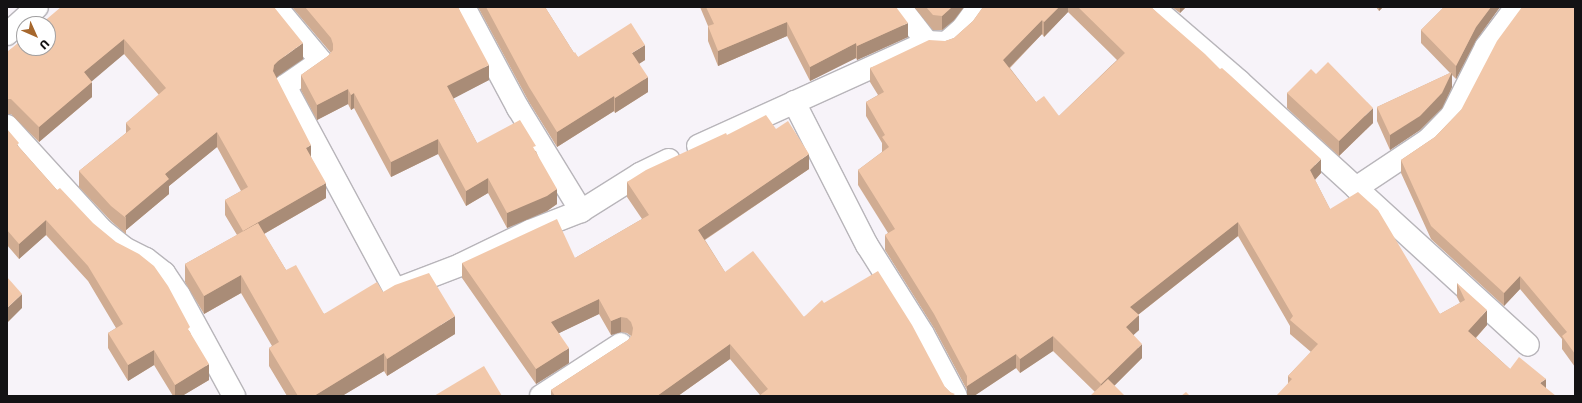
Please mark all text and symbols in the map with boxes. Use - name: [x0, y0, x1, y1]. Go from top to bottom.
- north arrow: [16, 16, 56, 56]
- text: U: [36, 36, 52, 52]

